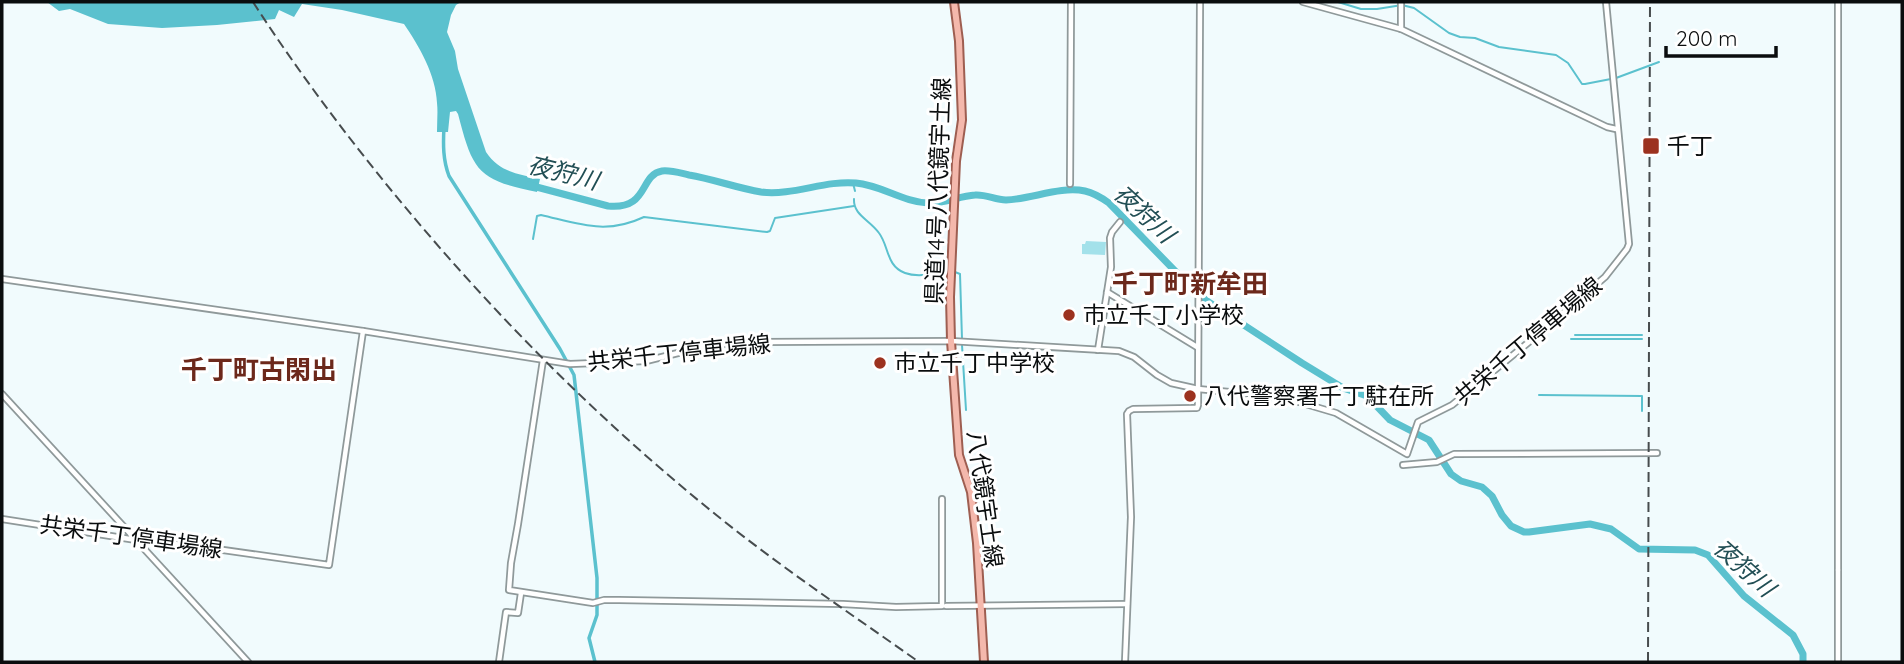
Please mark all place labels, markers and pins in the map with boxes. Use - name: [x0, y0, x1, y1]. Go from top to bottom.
- place label: 千丁: [1667, 131, 1713, 160]
- marker: 千丁: [1641, 136, 1661, 156]
- place label: 市立千丁小学校: [1083, 300, 1244, 329]
- marker: 市立千丁小学校: [1061, 307, 1077, 323]
- place label: 市立千丁中学校: [894, 348, 1055, 377]
- marker: 市立千丁中学校: [872, 355, 888, 371]
- place label: 八代警察署千丁駐在所: [1204, 381, 1434, 410]
- marker: 八代警察署千丁駐在所: [1182, 388, 1198, 404]

